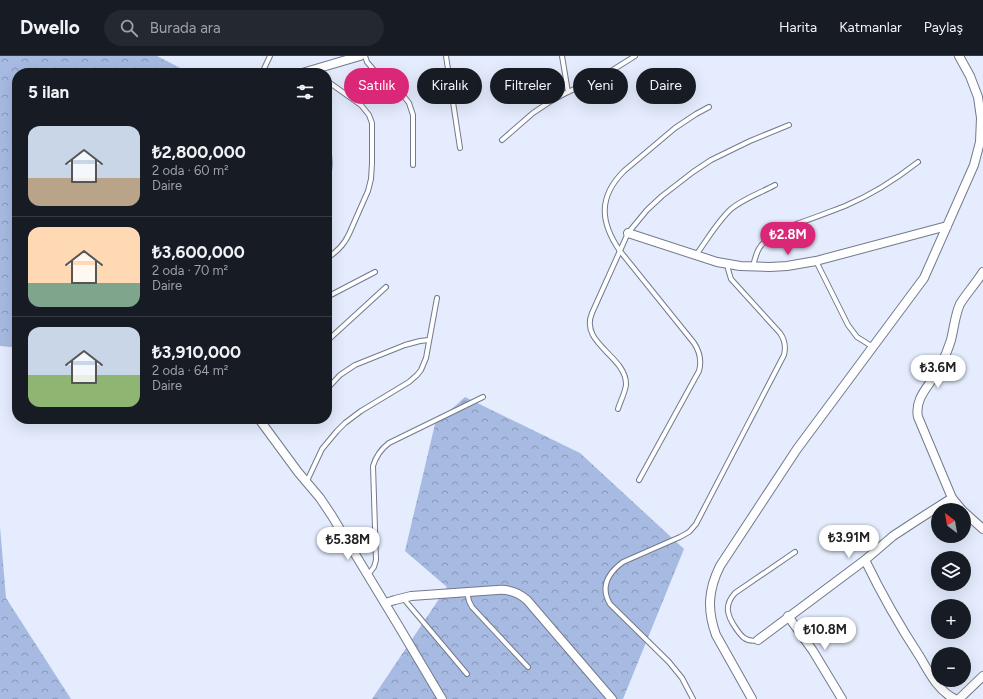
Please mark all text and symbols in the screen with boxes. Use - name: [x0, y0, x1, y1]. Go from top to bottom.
- search box: [104, 10, 384, 46]
- text: Dwello: [20, 16, 80, 39]
- icon: search: [118, 17, 140, 39]
- text: Burada ara: [150, 19, 221, 37]
- text: Harita: [779, 19, 817, 36]
- text: Katmanlar: [839, 19, 902, 36]
- text: Paylaş: [924, 19, 963, 36]
- chip: Satılık: [344, 68, 409, 104]
- chip: Kiralık: [417, 68, 482, 104]
- chip: Filtreler: [490, 68, 565, 104]
- chip: Yeni: [573, 68, 628, 104]
- chip: Daire: [636, 68, 696, 104]
- icon: filters: [294, 81, 316, 103]
- text: 5 ilan: [28, 82, 69, 102]
- icon: home: [60, 142, 108, 190]
- text: ₺2,800,000: [152, 142, 246, 162]
- text: 2 oda · 60 m²: [152, 163, 229, 178]
- text: Daire: [152, 178, 182, 193]
- pin: ₺2.8M: [760, 222, 816, 256]
- text: ₺2.8M: [769, 227, 807, 242]
- text: ₺3,600,000: [152, 242, 245, 262]
- icon: home: [60, 243, 108, 291]
- text: 2 oda · 70 m²: [152, 263, 228, 278]
- text: Daire: [152, 278, 182, 293]
- text: ₺3,910,000: [152, 342, 241, 362]
- icon: home: [60, 343, 108, 391]
- pin: ₺3.6M: [910, 355, 966, 389]
- text: ₺3.6M: [920, 360, 956, 375]
- text: 2 oda · 64 m²: [152, 363, 228, 378]
- text: Daire: [152, 378, 182, 393]
- north arrow: [931, 503, 971, 543]
- map controls: [931, 503, 971, 687]
- pin: ₺3.91M: [816, 525, 882, 559]
- pin: ₺5.38M: [315, 527, 381, 561]
- text: ₺3.91M: [828, 530, 870, 545]
- text: ₺5.38M: [326, 532, 370, 547]
- button: layers: [931, 551, 971, 591]
- button: +: [931, 599, 971, 639]
- pin: ₺10.8M: [792, 617, 858, 651]
- text: ₺10.8M: [803, 622, 847, 637]
- button: −: [931, 647, 971, 687]

